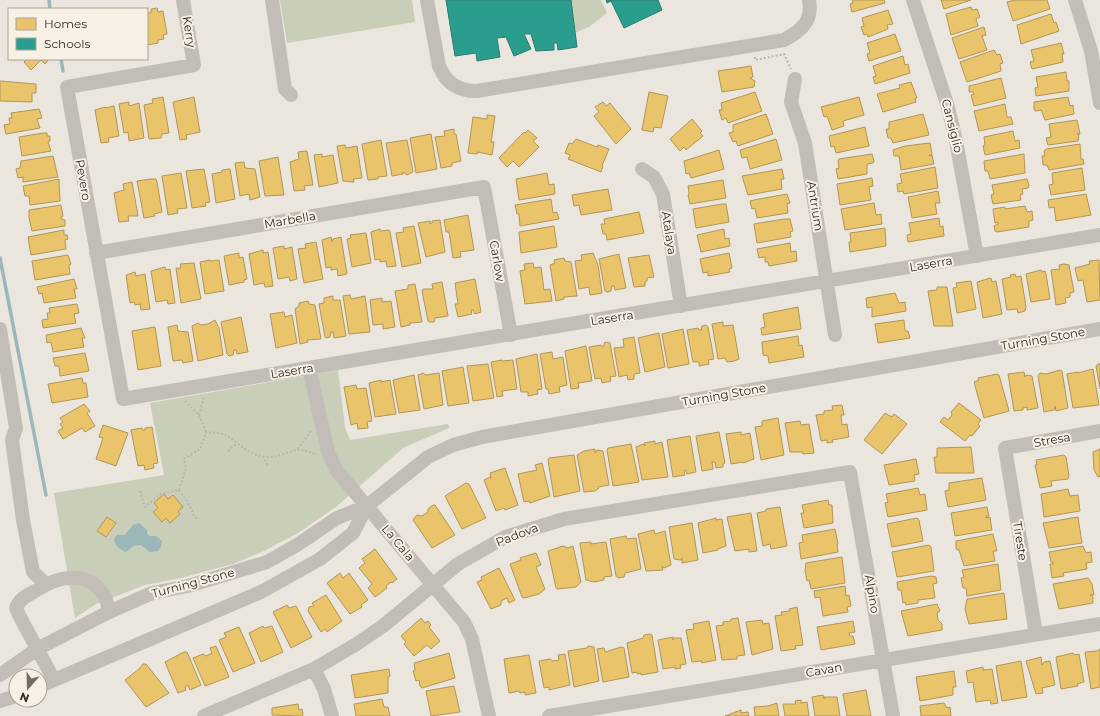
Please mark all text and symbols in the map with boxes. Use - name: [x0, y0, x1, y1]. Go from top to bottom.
- legend: [8, 8, 148, 60]
- street label: Kerry: [180, 15, 199, 49]
- text: Homes: [44, 16, 87, 31]
- text: Schools: [44, 36, 90, 51]
- street label: Cansiglio: [939, 97, 966, 154]
- street label: Pevero: [73, 158, 94, 202]
- street label: Antrium: [804, 180, 827, 232]
- street label: Marbella: [263, 208, 317, 231]
- street label: Atalaya: [659, 210, 680, 256]
- street label: Carlow: [487, 239, 509, 283]
- street label: Laserra: [908, 252, 954, 275]
- street label: Laserra: [589, 307, 635, 328]
- street label: Turning Stone: [1000, 324, 1086, 353]
- street label: Laserra: [269, 360, 315, 381]
- street label: Turning Stone: [681, 380, 767, 409]
- street label: Stresa: [1032, 429, 1071, 450]
- street label: Padova: [493, 520, 540, 549]
- street label: Tireste: [1010, 520, 1031, 562]
- street label: La Cala: [379, 521, 418, 564]
- street label: Turning Stone: [150, 564, 236, 601]
- street label: Alpino: [862, 573, 883, 614]
- street label: Cavan: [804, 659, 843, 680]
- north arrow: [8, 668, 48, 708]
- text: N: [18, 689, 31, 705]

